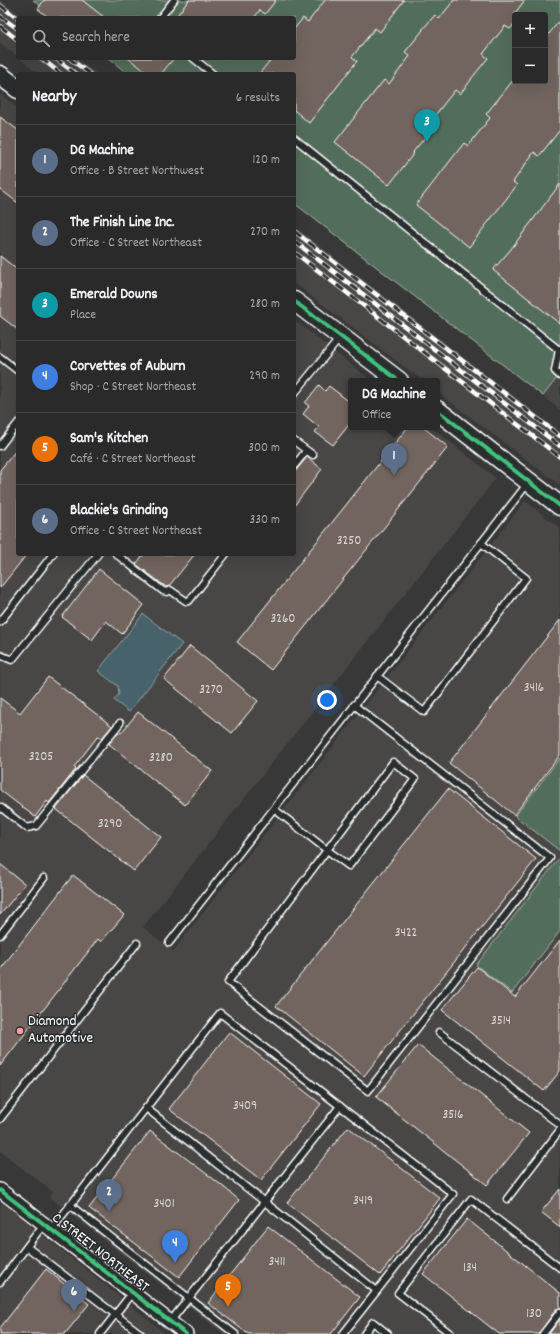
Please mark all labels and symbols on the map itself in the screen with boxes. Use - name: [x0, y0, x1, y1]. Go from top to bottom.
- pin: 3: [414, 109, 440, 142]
- pin: 1: [381, 443, 407, 476]
- house number: 3250: [337, 532, 361, 551]
- house number: 3260: [271, 610, 295, 629]
- house number: 3416: [524, 679, 544, 698]
- house number: 3270: [199, 681, 223, 700]
- your location: [317, 690, 337, 710]
- house number: 3205: [29, 748, 53, 767]
- house number: 3280: [149, 749, 173, 768]
- house number: 3290: [98, 815, 122, 834]
- house number: 3422: [395, 924, 417, 943]
- place label: Diamond Automotive: [28, 1011, 93, 1050]
- house number: 3514: [491, 1012, 511, 1031]
- marker: Diamond Automotive: [15, 1026, 25, 1036]
- house number: 3409: [233, 1097, 257, 1116]
- house number: 3516: [442, 1106, 464, 1125]
- pin: 2: [96, 1179, 122, 1212]
- house number: 3419: [353, 1192, 373, 1211]
- house number: 3401: [153, 1195, 175, 1214]
- street label: C STREET NORTHEAST: [47, 1208, 153, 1298]
- pin: 4: [162, 1230, 188, 1263]
- house number: 3411: [269, 1253, 285, 1272]
- house number: 134: [463, 1259, 477, 1278]
- pin: 5: [215, 1274, 241, 1307]
- pin: 6: [61, 1279, 87, 1312]
- house number: 130: [526, 1305, 542, 1324]

